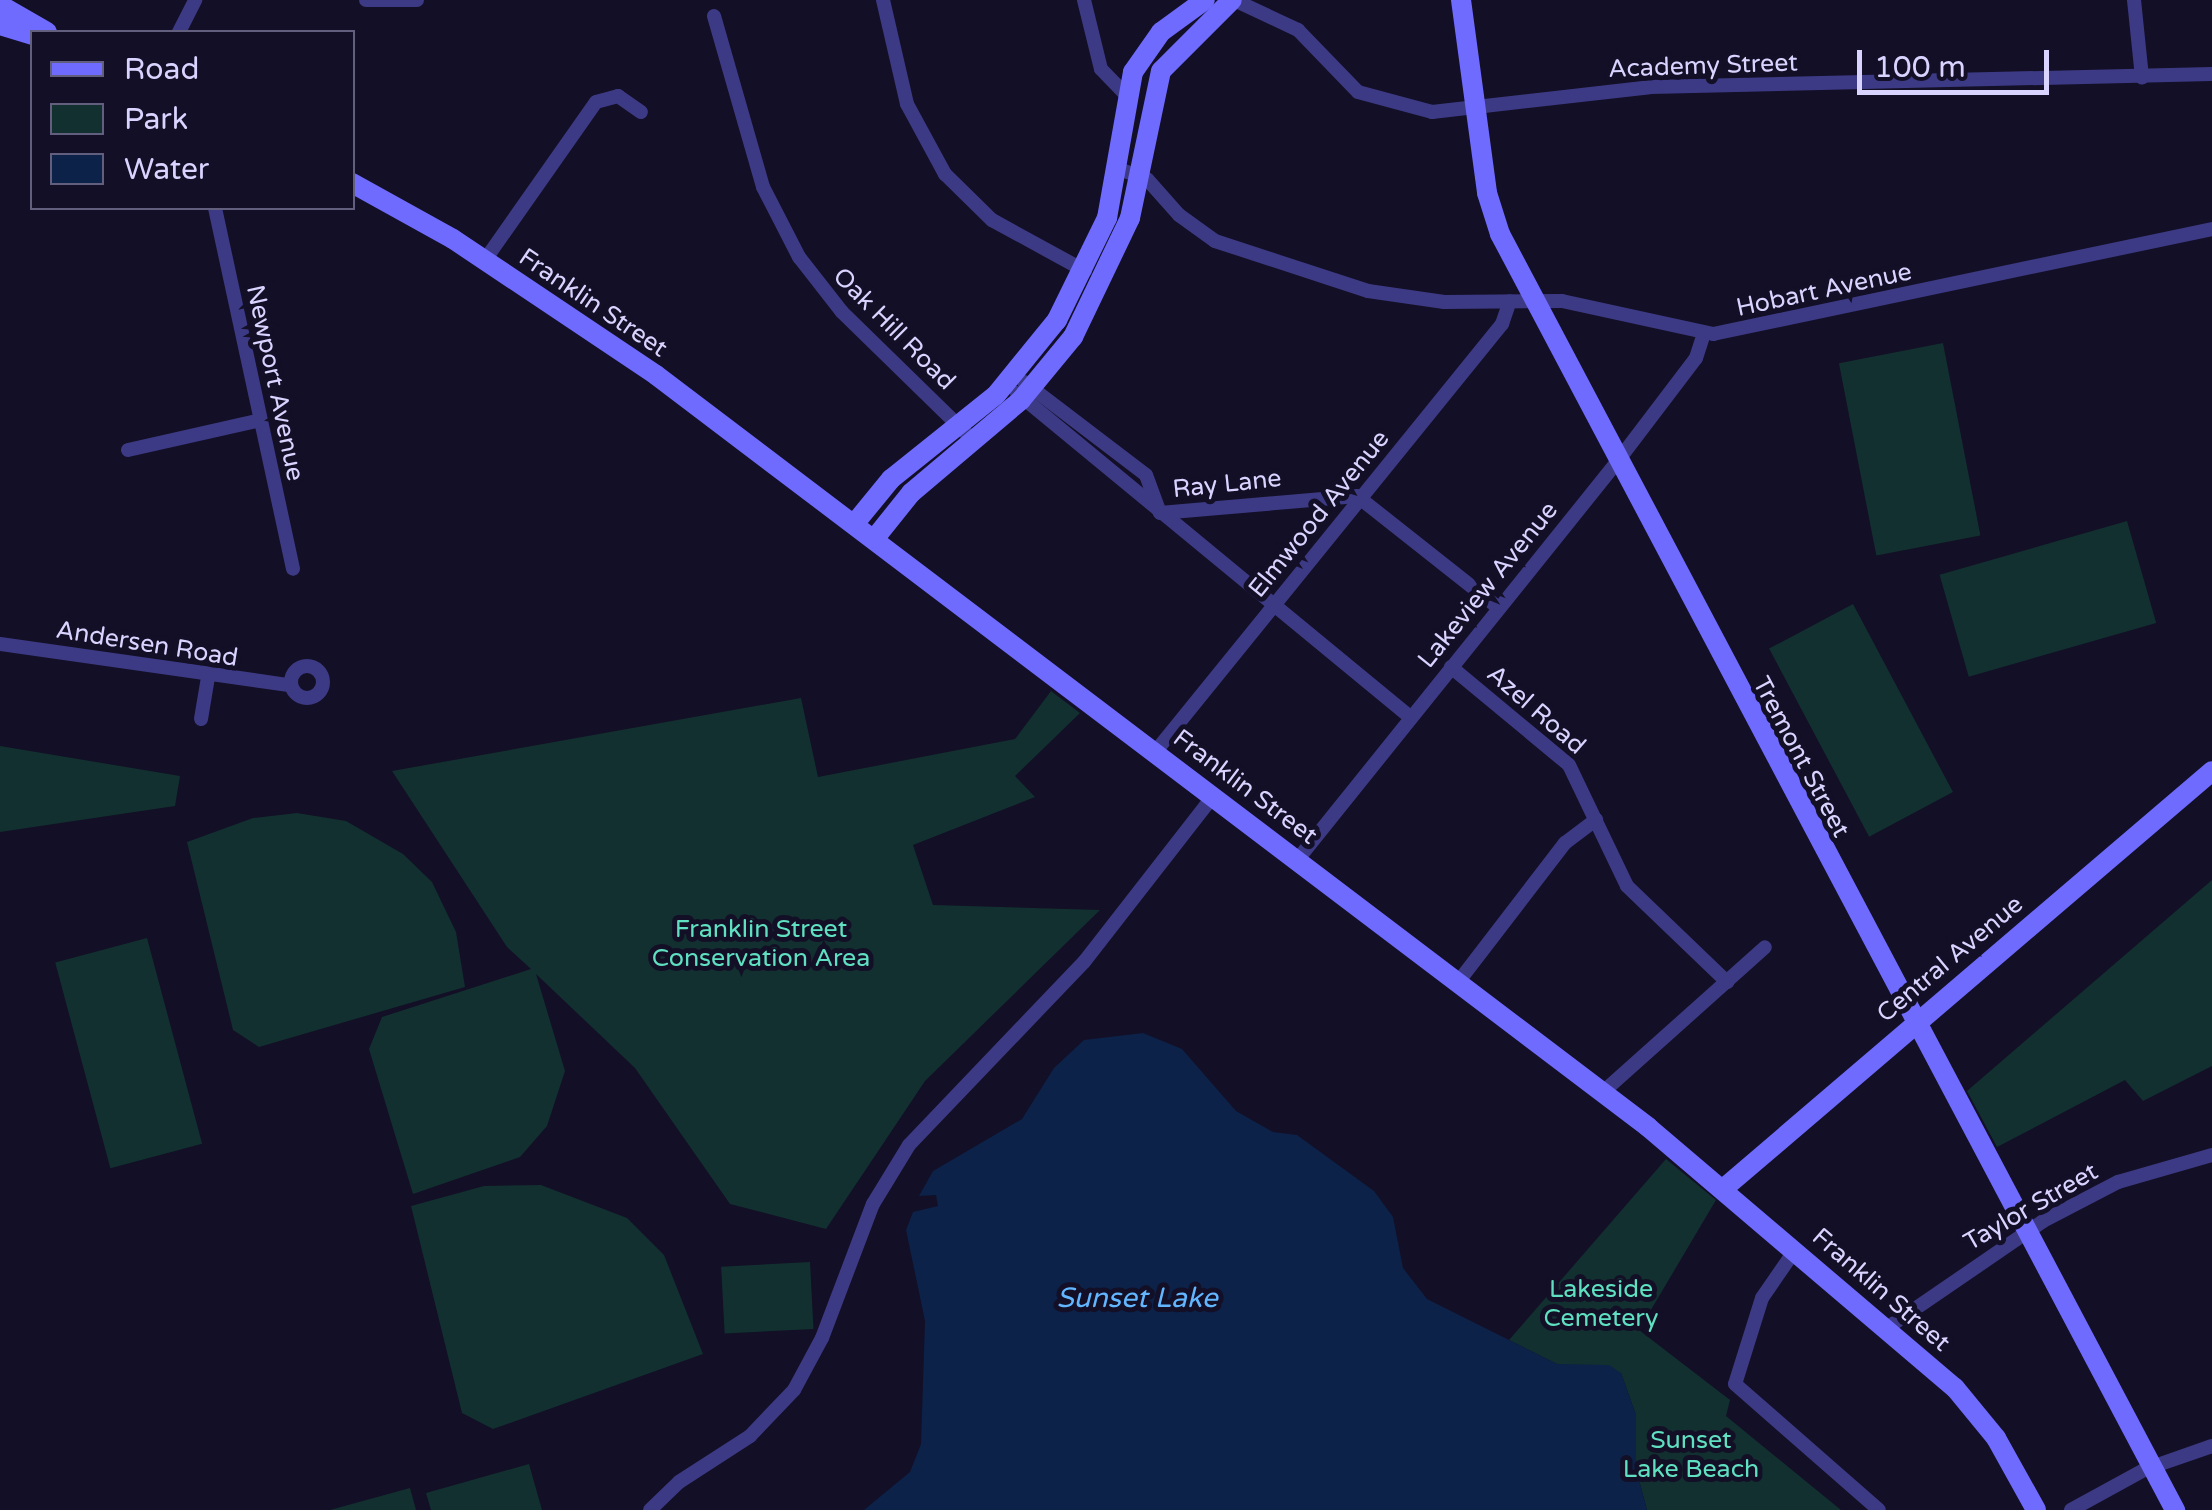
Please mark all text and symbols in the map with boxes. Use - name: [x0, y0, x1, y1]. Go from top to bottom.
- legend: [30, 30, 355, 210]
- scale bar: [1862, 30, 2054, 92]
- street label: Academy Street: [1608, 48, 1798, 84]
- text: 100 m: [1874, 49, 1966, 86]
- text: Road: [124, 51, 199, 88]
- text: Park: [124, 101, 188, 138]
- text: Water: [124, 151, 209, 188]
- street label: Franklin Street: [513, 242, 673, 364]
- street label: Hobart Avenue: [1734, 257, 1914, 323]
- street label: Oak Hill Road: [827, 262, 961, 396]
- street label: Newport Avenue: [240, 282, 310, 484]
- street label: Elmwood Avenue: [1242, 424, 1396, 604]
- street label: Ray Lane: [1171, 463, 1283, 505]
- street label: Lakeview Avenue: [1412, 496, 1564, 674]
- street label: Andersen Road: [54, 615, 240, 673]
- street label: Azel Road: [1481, 659, 1591, 761]
- street label: Tremont Street: [1746, 672, 1856, 842]
- street label: Franklin Street: [1167, 723, 1323, 851]
- street label: Central Avenue: [1871, 889, 2029, 1029]
- park label: Franklin Street Conservation Area: [652, 915, 870, 974]
- street label: Taylor Street: [1959, 1157, 2103, 1257]
- street label: Franklin Street: [1806, 1222, 1956, 1358]
- park label: Lakeside Cemetery: [1544, 1275, 1658, 1334]
- water label: Sunset Lake: [1056, 1281, 1218, 1315]
- park label: Sunset Lake Beach: [1623, 1426, 1759, 1485]

